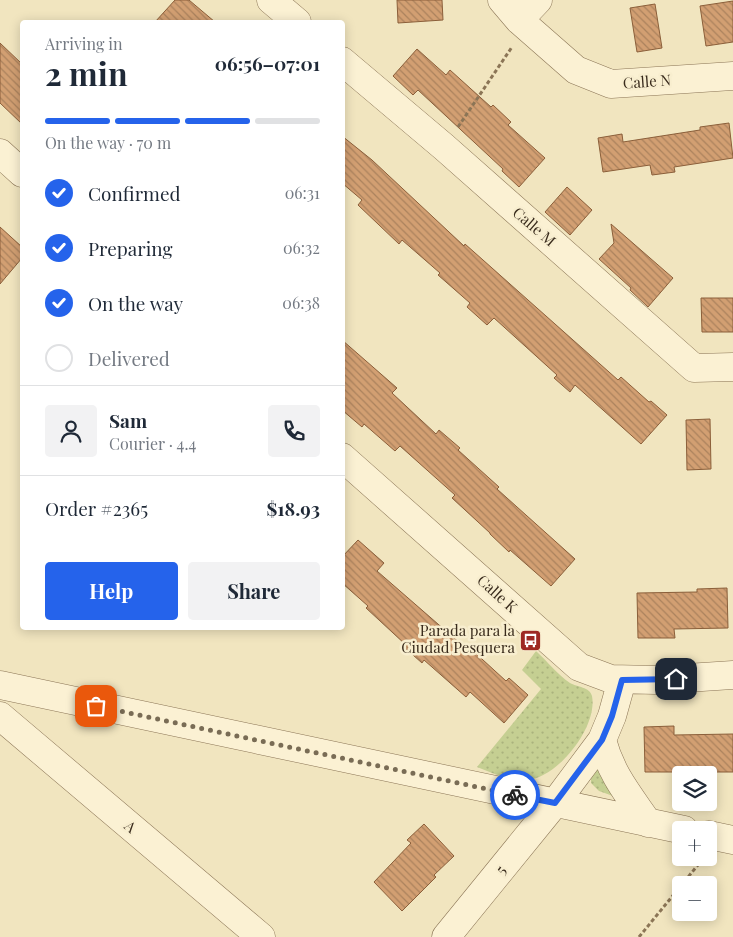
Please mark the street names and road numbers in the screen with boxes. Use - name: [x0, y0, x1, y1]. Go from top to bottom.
- street label: Calle N: [622, 69, 672, 93]
- street label: Calle M: [509, 202, 560, 250]
- street label: Calle K: [473, 570, 522, 617]
- street label: A: [120, 815, 141, 837]
- street label: 5: [490, 861, 510, 878]

